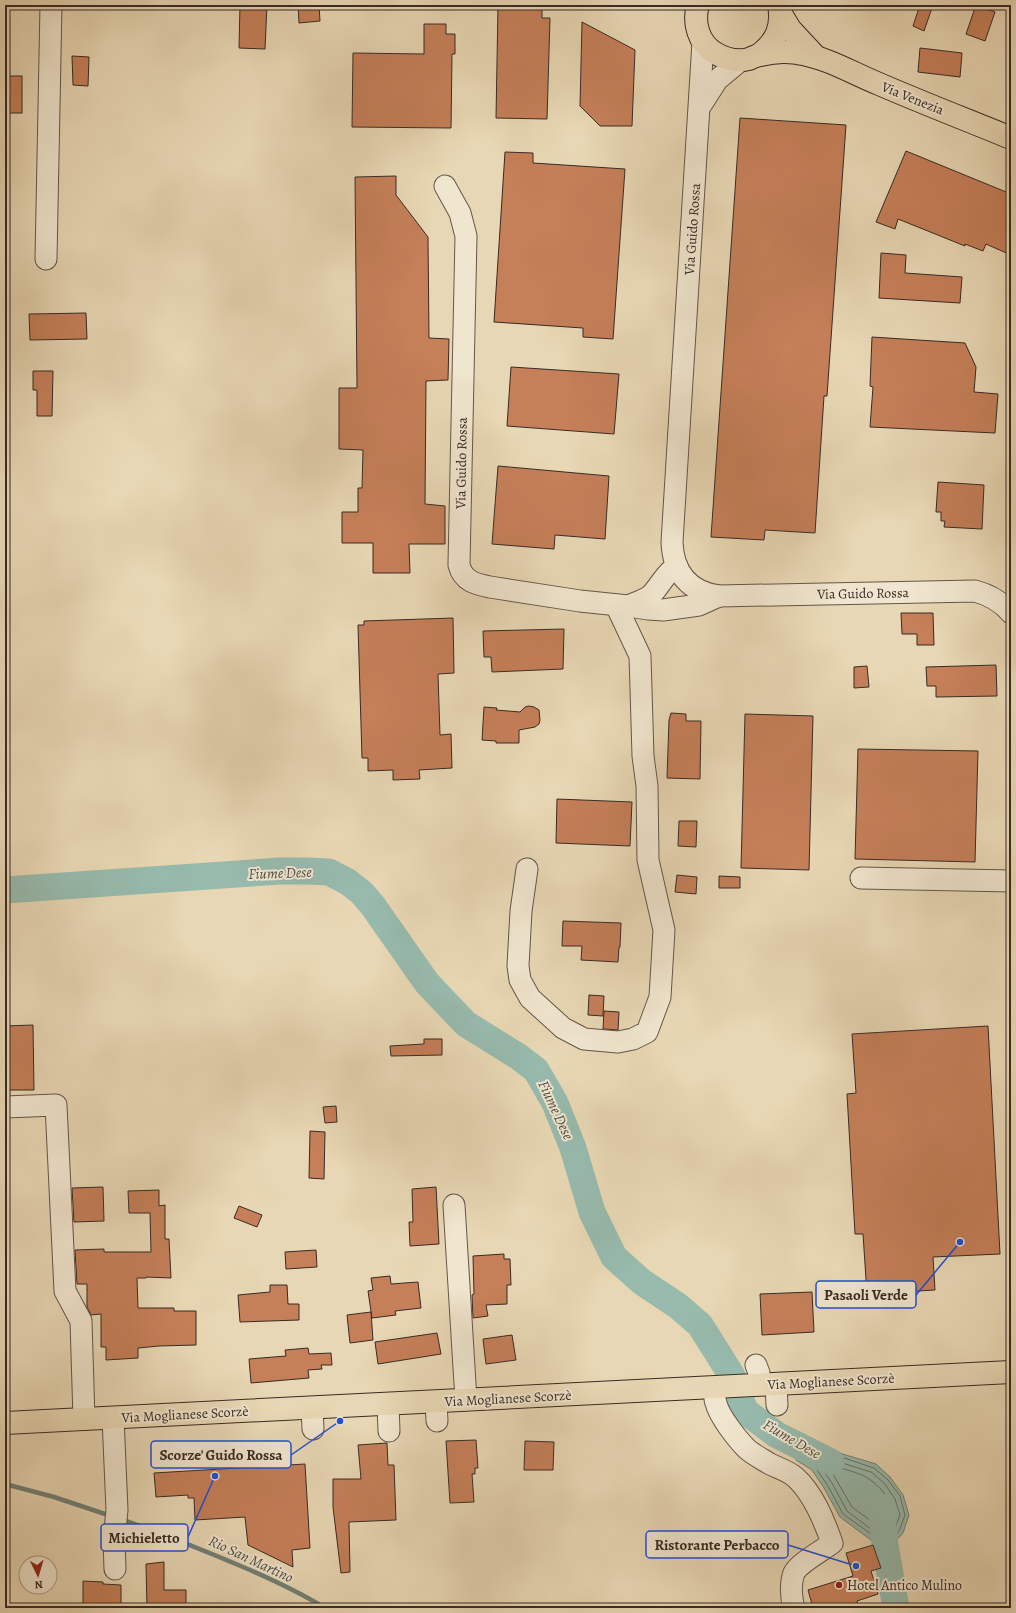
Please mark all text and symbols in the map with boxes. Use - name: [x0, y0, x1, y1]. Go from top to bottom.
- street label: Via Venezia: [878, 77, 947, 120]
- street label: Via Guido Rossa: [680, 182, 705, 277]
- street label: Via Guido Rossa: [451, 416, 472, 510]
- street label: Via Guido Rossa: [816, 583, 910, 604]
- water label: Fiume Dese: [248, 862, 313, 884]
- water label: Fiume Dese: [534, 1077, 579, 1143]
- callout: Pasaoli Verde: [816, 1281, 916, 1308]
- text: Pasaoli Verde: [824, 1285, 908, 1305]
- street label: Via Moglianese Scorzè: [766, 1369, 895, 1394]
- street label: Via Moglianese Scorzè: [443, 1386, 572, 1411]
- street label: Via Moglianese Scorzè: [120, 1402, 249, 1427]
- water label: Fiume Dese: [760, 1415, 825, 1464]
- callout: Scorze' Guido Rossa: [151, 1441, 291, 1468]
- text: Scorze' Guido Rossa: [159, 1445, 283, 1465]
- callout: Michieletto: [101, 1524, 188, 1551]
- text: Michieletto: [108, 1528, 180, 1548]
- water label: Rio San Martino: [205, 1531, 297, 1587]
- callout: Ristorante Perbacco: [646, 1531, 788, 1558]
- text: Ristorante Perbacco: [654, 1535, 780, 1555]
- north arrow: [18, 1555, 58, 1595]
- place label: Hotel Antico Mulino: [847, 1576, 962, 1595]
- text: N: [34, 1577, 43, 1592]
- marker: Hotel Antico Mulino: [834, 1580, 844, 1590]

